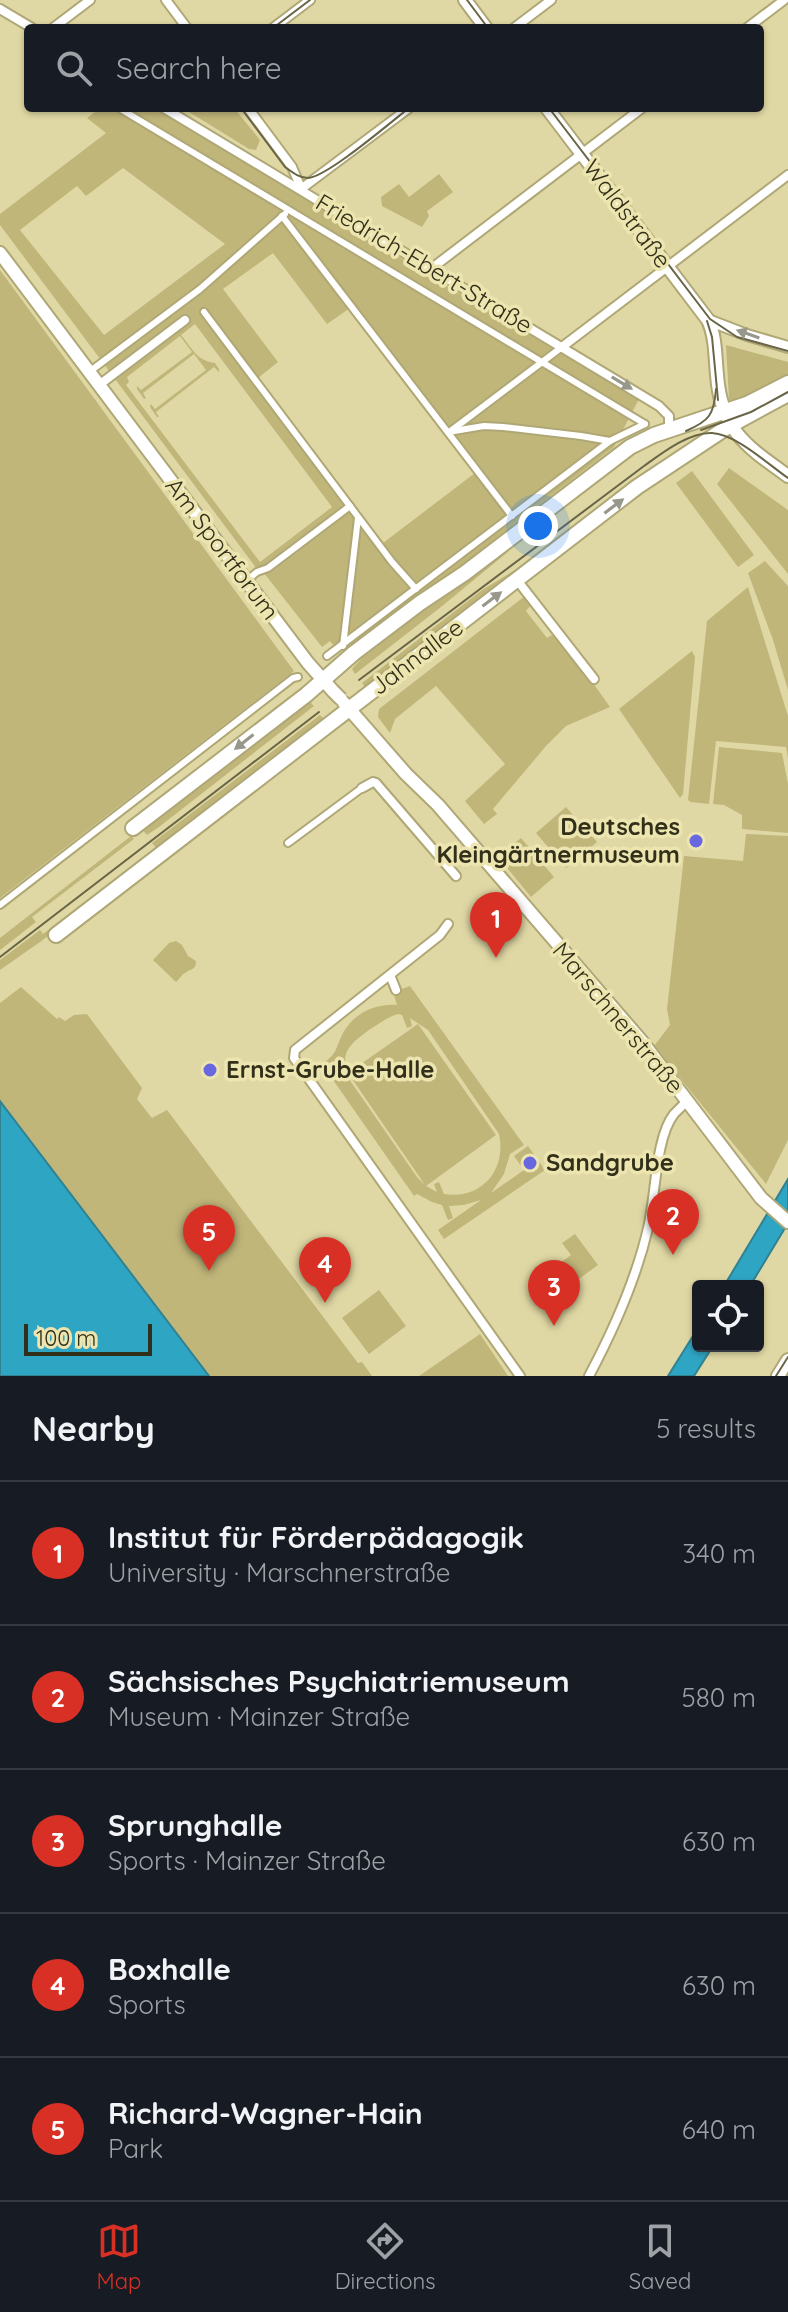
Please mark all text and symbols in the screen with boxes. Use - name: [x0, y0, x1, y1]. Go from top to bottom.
- search box: [24, 24, 764, 112]
- icon: search: [52, 46, 96, 90]
- text: Search here: [116, 49, 282, 87]
- street label: Waldstraße: [577, 153, 678, 274]
- street label: Friedrich-Ebert-Straße: [311, 187, 538, 340]
- one-way arrow: [735, 328, 759, 340]
- one-way arrow: [611, 376, 633, 390]
- street label: Am Sportforum: [160, 471, 286, 625]
- one-way arrow: [603, 498, 624, 514]
- your location: [518, 506, 558, 546]
- one-way arrow: [482, 592, 502, 608]
- street label: Jahnallee: [364, 612, 469, 701]
- one-way arrow: [234, 734, 254, 750]
- place label: Deutsches Kleingärtnermuseum: [436, 811, 680, 869]
- marker: Deutsches Kleingärtnermuseum: [687, 832, 705, 850]
- pin: 1: [470, 892, 522, 958]
- street label: Marschnerstraße: [547, 935, 691, 1099]
- place label: Ernst-Grube-Halle: [226, 1054, 435, 1084]
- marker: Ernst-Grube-Halle: [201, 1061, 219, 1079]
- place label: Sandgrube: [546, 1147, 674, 1177]
- marker: Sandgrube: [521, 1154, 539, 1172]
- pin: 2: [647, 1189, 699, 1255]
- pin: 5: [183, 1205, 235, 1271]
- pin: 4: [299, 1237, 351, 1303]
- pin: 3: [528, 1260, 580, 1326]
- map controls: [692, 1280, 764, 1352]
- button: locate: [692, 1280, 764, 1352]
- scale bar: [24, 1320, 152, 1356]
- text: 100 m: [36, 1324, 96, 1352]
- text: Nearby: [32, 1407, 155, 1450]
- text: 5 results: [656, 1412, 756, 1445]
- text: Institut für Förderpädagogik: [108, 1518, 524, 1556]
- text: 1: [53, 1537, 63, 1570]
- text: 340 m: [682, 1537, 756, 1570]
- text: University · Marschnerstraße: [108, 1556, 450, 1589]
- text: Sächsisches Psychiatriemuseum: [108, 1662, 570, 1700]
- text: 2: [51, 1681, 65, 1714]
- text: 580 m: [682, 1681, 756, 1714]
- text: Museum · Mainzer Straße: [108, 1700, 410, 1733]
- text: Sprunghalle: [108, 1806, 282, 1844]
- text: 3: [51, 1825, 65, 1858]
- text: 630 m: [682, 1825, 756, 1858]
- text: Sports · Mainzer Straße: [108, 1844, 386, 1877]
- text: Boxhalle: [108, 1950, 231, 1988]
- text: 4: [50, 1969, 66, 2002]
- text: 630 m: [682, 1969, 756, 2002]
- text: Sports: [108, 1988, 186, 2021]
- text: Richard-Wagner-Hain: [108, 2094, 423, 2132]
- text: 5: [51, 2113, 65, 2146]
- text: 640 m: [682, 2113, 756, 2146]
- text: Park: [108, 2132, 163, 2165]
- tab: Map: [97, 2219, 141, 2295]
- tab: Directions: [335, 2219, 435, 2295]
- tab: Saved: [629, 2219, 691, 2295]

